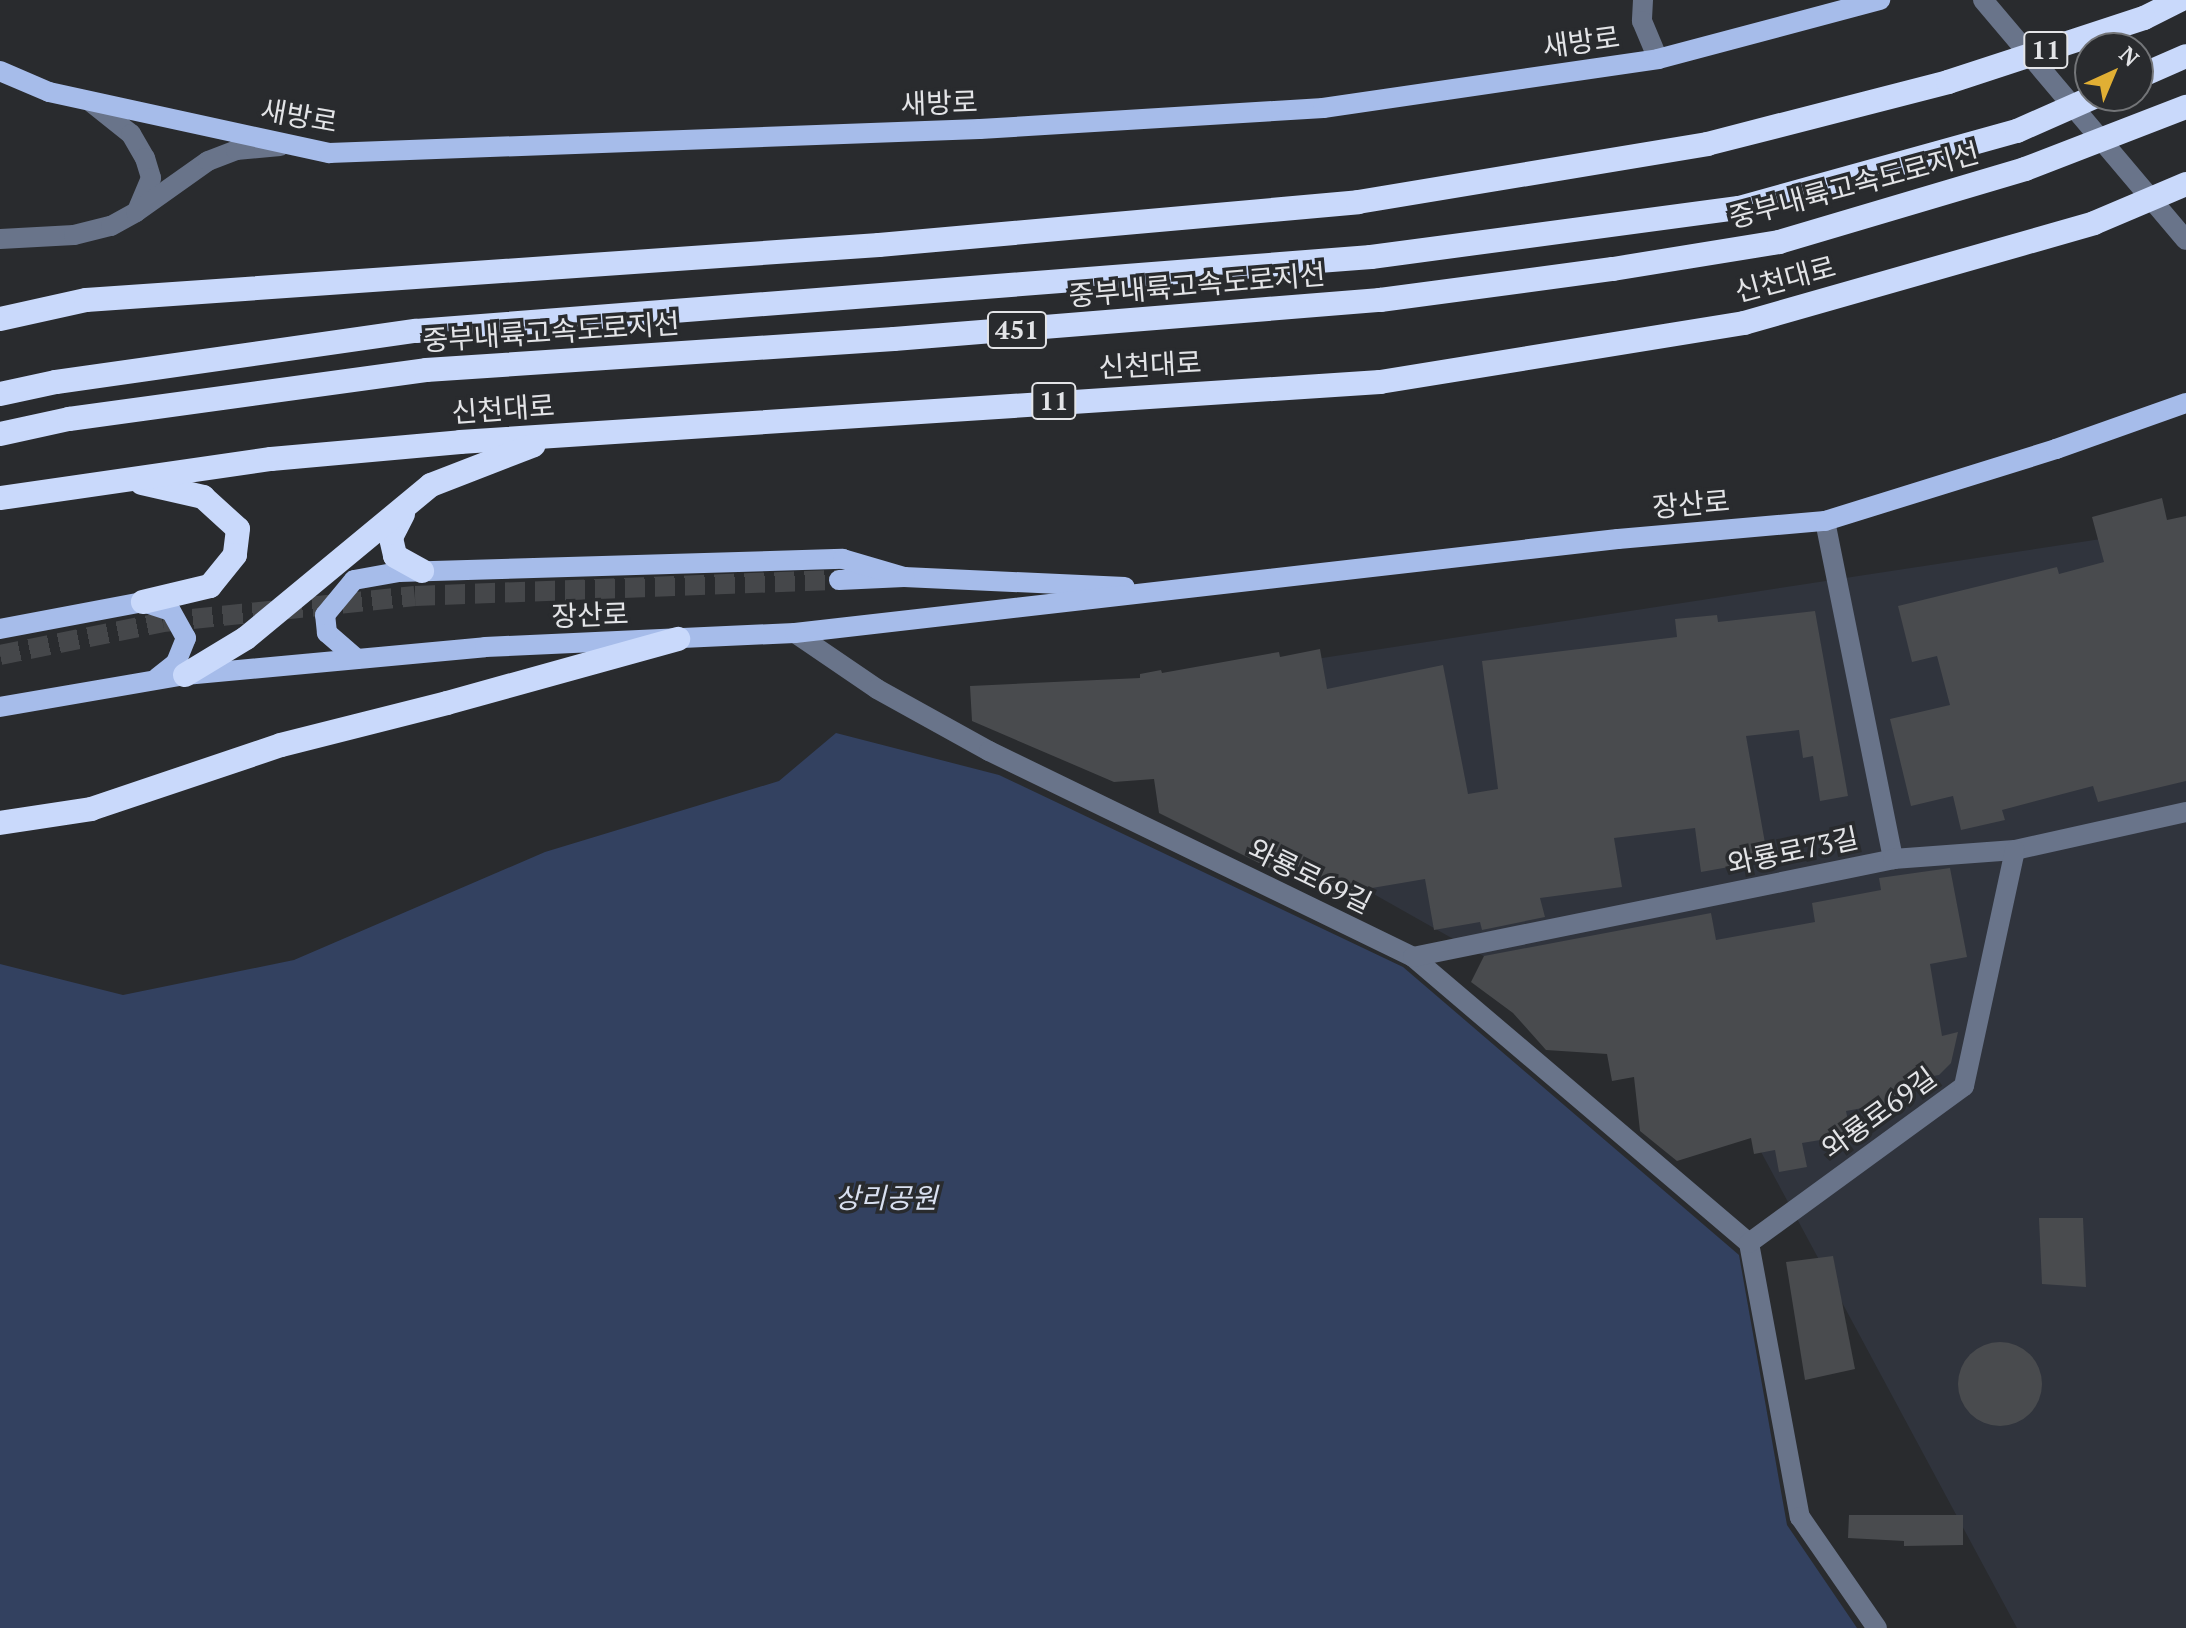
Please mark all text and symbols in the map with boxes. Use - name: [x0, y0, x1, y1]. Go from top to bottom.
- street label: 새방로: [1540, 20, 1622, 64]
- road number: 11: [2022, 28, 2070, 72]
- north arrow: [2074, 32, 2154, 112]
- text: N: [2114, 40, 2146, 72]
- street label: 새방로: [900, 85, 978, 121]
- street label: 새방로: [258, 93, 340, 139]
- street label: 중부내륙고속도로지선: [1725, 135, 1983, 235]
- street label: 신천대로: [1731, 249, 1839, 309]
- street label: 중부내륙고속도로지선: [1067, 257, 1327, 313]
- street label: 중부내륙고속도로지선: [421, 306, 681, 358]
- road number: 451: [985, 308, 1049, 352]
- street label: 신천대로: [1098, 346, 1202, 384]
- road number: 11: [1030, 379, 1078, 423]
- street label: 신천대로: [450, 389, 556, 429]
- street label: 장산로: [1651, 484, 1731, 524]
- street label: 장산로: [551, 597, 629, 633]
- street label: 와룡로73길: [1725, 821, 1861, 881]
- street label: 와룡로69길: [1243, 832, 1377, 920]
- street label: 와룡로69길: [1815, 1060, 1943, 1166]
- park label: 상리공원: [834, 1181, 938, 1215]

